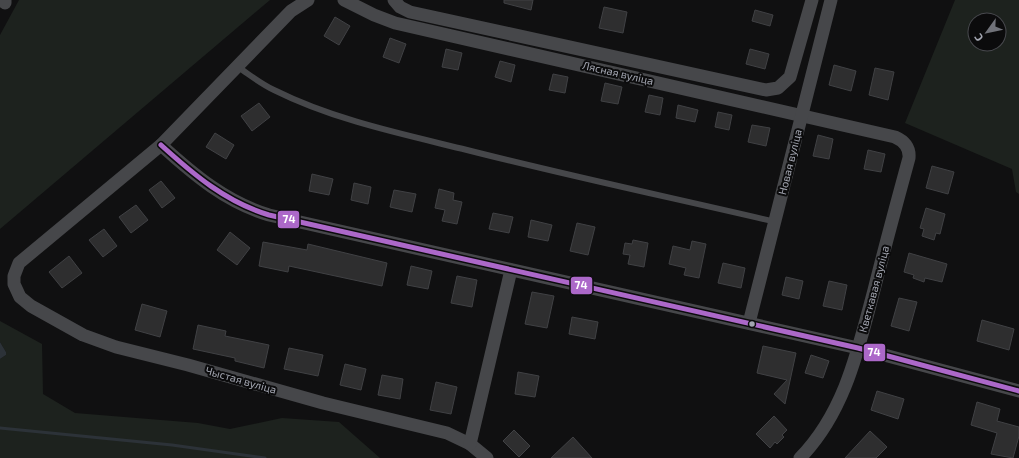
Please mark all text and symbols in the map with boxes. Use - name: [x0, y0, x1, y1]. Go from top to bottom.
- north arrow: [967, 12, 1007, 52]
- text: С: [971, 31, 985, 44]
- street label: Лясная вуліца: [581, 58, 655, 88]
- street label: Новая вуліца: [775, 128, 805, 196]
- line badge: 74: [277, 210, 300, 229]
- text: 74: [283, 212, 295, 225]
- street label: Кветкавая вуліца: [856, 244, 892, 334]
- line badge: 74: [570, 276, 593, 295]
- text: 74: [575, 278, 587, 291]
- unlabelled marker: [747, 319, 757, 329]
- line badge: 74: [863, 343, 886, 362]
- text: 74: [868, 345, 880, 358]
- street label: Чыстая вуліца: [204, 363, 278, 397]

